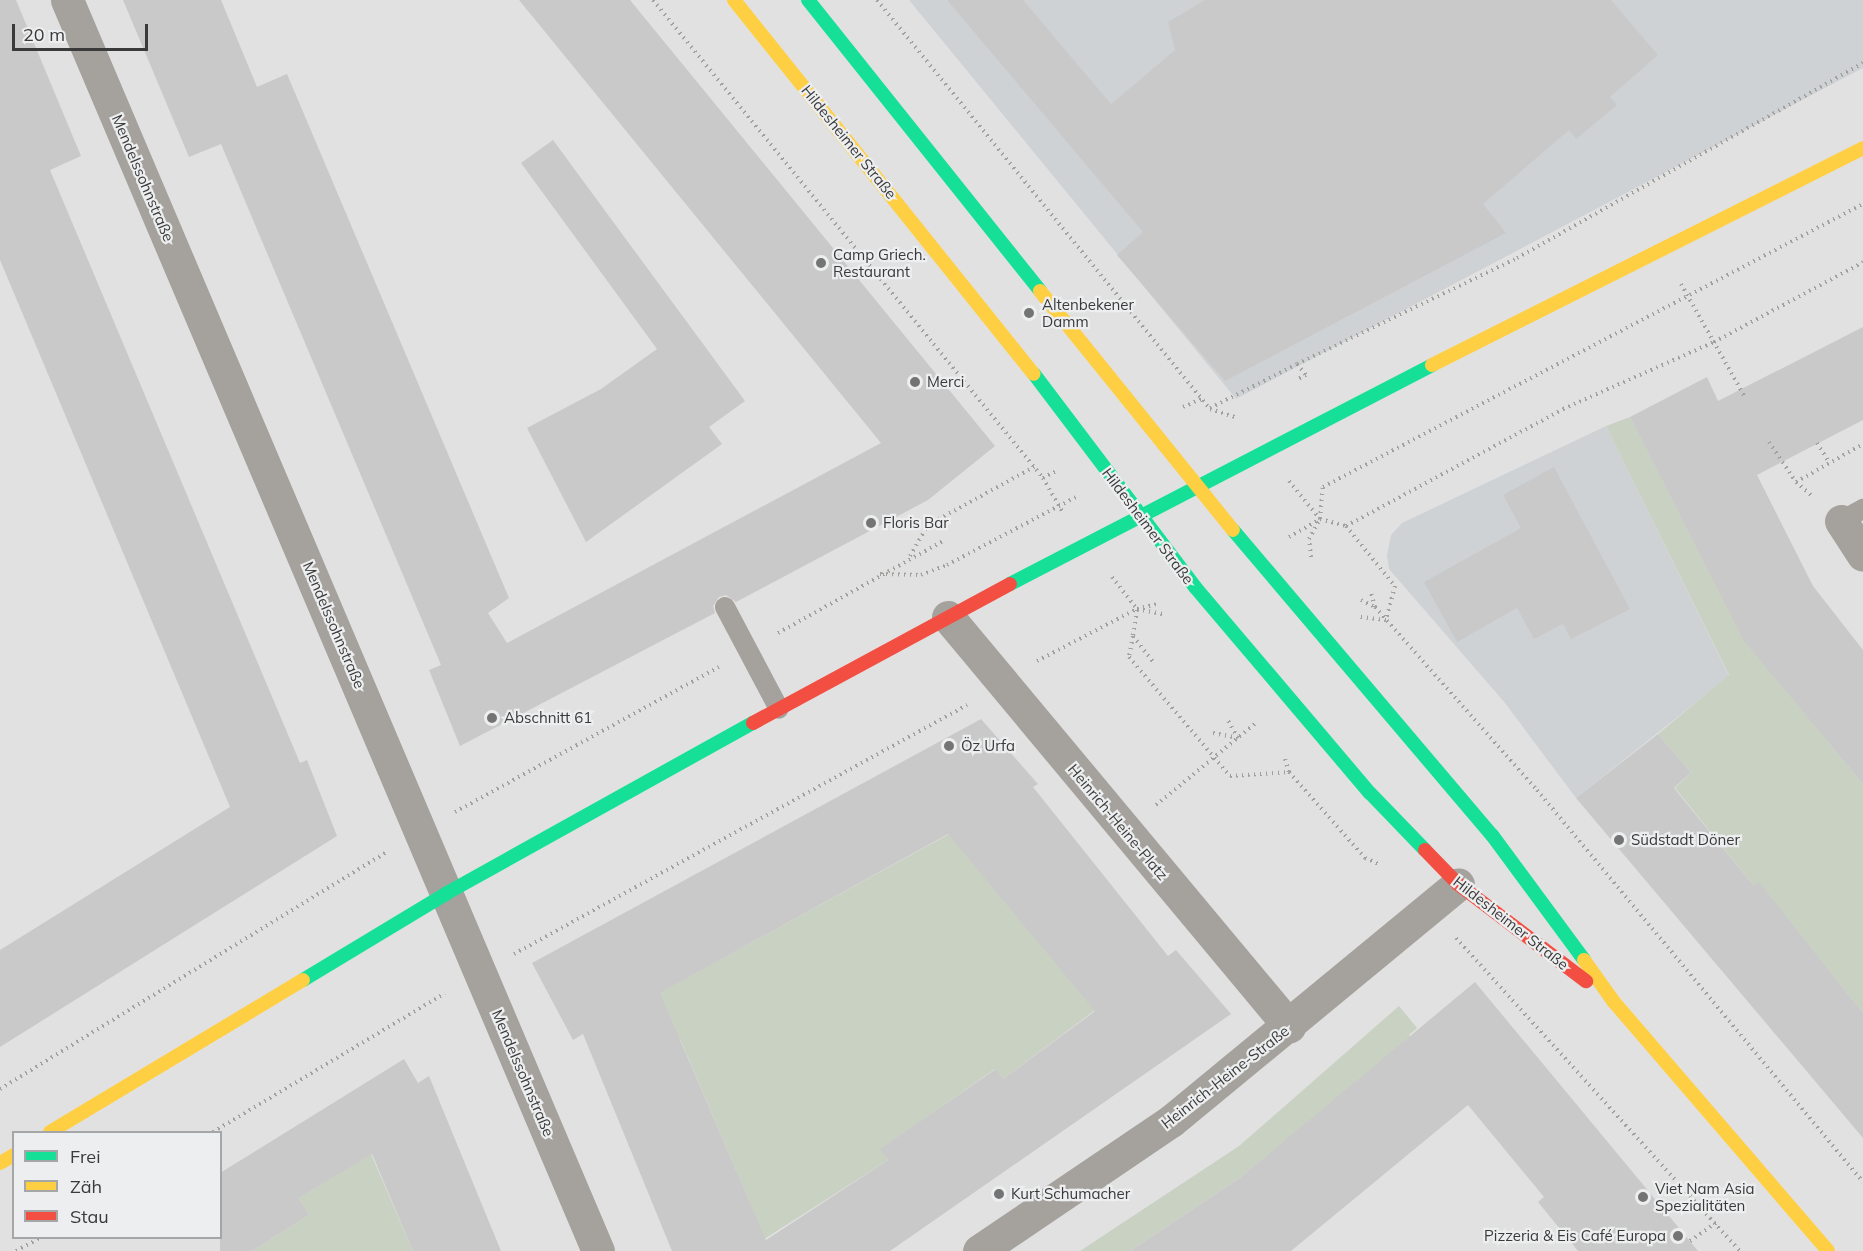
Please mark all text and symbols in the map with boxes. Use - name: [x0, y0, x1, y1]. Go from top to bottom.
- scale bar: [15, 12, 152, 50]
- text: 20 m: [23, 23, 65, 46]
- street label: Hildesheimer Straße: [798, 82, 900, 202]
- street label: Mendelssohnstraße: [108, 112, 178, 244]
- place label: Camp Griech. Restaurant: [833, 245, 926, 280]
- marker: Camp Griech. Restaurant: [814, 256, 828, 270]
- place label: Altenbekener Damm: [1042, 295, 1134, 330]
- marker: Altenbekener Damm: [1020, 304, 1038, 322]
- place label: Merci: [927, 373, 964, 391]
- marker: Merci: [908, 375, 922, 389]
- street label: Hildesheimer Straße: [1098, 464, 1198, 588]
- place label: Floris Bar: [883, 514, 949, 532]
- marker: Floris Bar: [864, 516, 878, 530]
- street label: Mendelssohnstraße: [299, 559, 369, 691]
- place label: Abschnitt 61: [504, 709, 592, 727]
- marker: Abschnitt 61: [485, 711, 499, 725]
- place label: Öz Urfa: [961, 737, 1015, 755]
- marker: Öz Urfa: [942, 739, 956, 753]
- street label: Heinrich-Heine-Platz: [1064, 760, 1172, 884]
- place label: Südstadt Döner: [1631, 831, 1740, 849]
- marker: Südstadt Döner: [1612, 833, 1626, 847]
- street label: Hildesheimer Straße: [1450, 872, 1572, 974]
- street label: Mendelssohnstraße: [488, 1007, 558, 1139]
- street label: Heinrich-Heine-Straße: [1158, 1022, 1292, 1132]
- legend: [12, 1131, 222, 1239]
- text: Frei: [70, 1145, 100, 1168]
- text: Zäh: [70, 1175, 102, 1198]
- place label: Viet Nam Asia Spezialitäten: [1655, 1179, 1755, 1214]
- place label: Kurt Schumacher: [1011, 1185, 1130, 1203]
- marker: Kurt Schumacher: [992, 1187, 1006, 1201]
- marker: Viet Nam Asia Spezialitäten: [1636, 1190, 1650, 1204]
- text: Stau: [70, 1205, 109, 1228]
- place label: Pizzeria & Eis Café Europa: [1484, 1227, 1666, 1245]
- marker: Pizzeria & Eis Café Europa: [1671, 1229, 1685, 1243]

